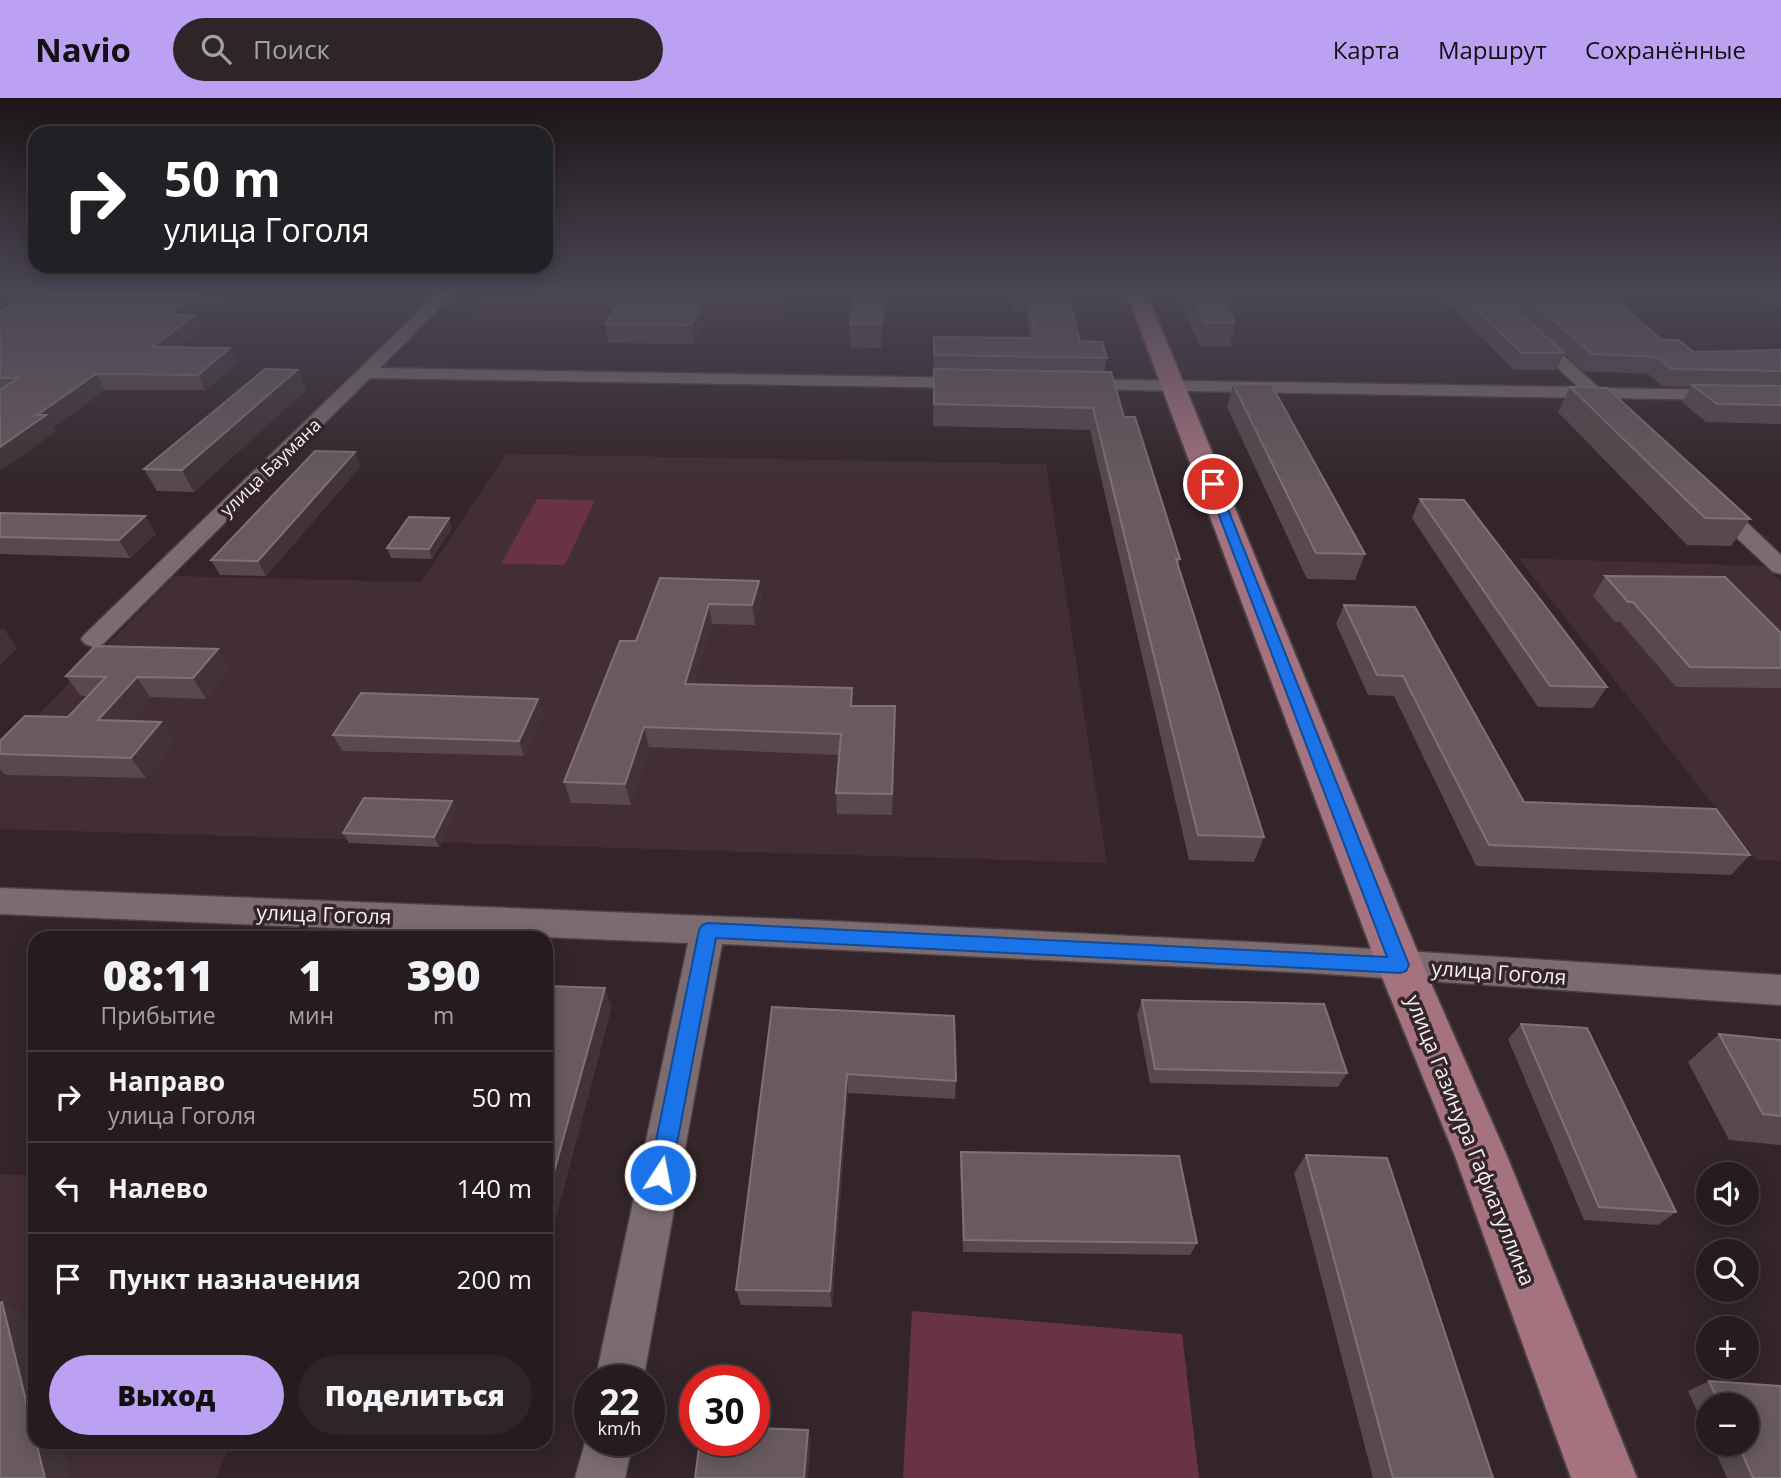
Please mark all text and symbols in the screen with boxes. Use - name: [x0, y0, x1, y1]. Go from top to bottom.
- search box: [173, 18, 663, 81]
- text: Navio: [35, 27, 131, 72]
- icon: search: [197, 30, 235, 68]
- text: Поиск: [253, 31, 330, 67]
- text: Карта: [1333, 33, 1400, 66]
- text: Маршрут: [1438, 33, 1547, 66]
- text: Сохранённые: [1585, 33, 1746, 66]
- text: 50 m: [164, 145, 281, 211]
- icon: right: [49, 154, 140, 245]
- text: улица Гоголя: [164, 208, 370, 251]
- street label: улица Баумана: [214, 413, 326, 521]
- pin: [1183, 454, 1243, 514]
- icon: arrive: [1194, 465, 1232, 503]
- street label: улица Гоголя: [256, 898, 392, 930]
- text: 08:11: [103, 946, 213, 1003]
- text: 1: [299, 946, 323, 1003]
- text: 390: [407, 946, 480, 1003]
- street label: улица Гоголя: [1431, 953, 1567, 991]
- street label: улица Газинура Гафиатуллина: [1400, 990, 1542, 1290]
- text: Прибытие: [100, 999, 216, 1031]
- text: мин: [288, 999, 334, 1031]
- text: m: [433, 999, 454, 1031]
- text: Направо: [108, 1063, 225, 1099]
- icon: right: [49, 1078, 87, 1116]
- text: 50 m: [471, 1079, 532, 1115]
- text: улица Гоголя: [108, 1099, 256, 1131]
- position arrow: [623, 1138, 697, 1212]
- map controls: [1696, 1162, 1759, 1456]
- button: sound: [1696, 1162, 1759, 1225]
- icon: left: [49, 1169, 87, 1207]
- text: Налево: [108, 1170, 208, 1206]
- text: 140 m: [457, 1170, 532, 1206]
- button: search: [1696, 1239, 1759, 1302]
- icon: arrive: [49, 1260, 87, 1298]
- text: Пункт назначения: [108, 1261, 361, 1297]
- text: 200 m: [457, 1261, 532, 1297]
- button: +: [1696, 1316, 1759, 1379]
- button: Выход: [49, 1355, 284, 1435]
- button: Поделиться: [298, 1355, 532, 1435]
- speed limit sign: 30: [679, 1365, 770, 1456]
- text: 22: [599, 1378, 640, 1425]
- button: −: [1696, 1393, 1759, 1456]
- text: km/h: [598, 1416, 641, 1440]

